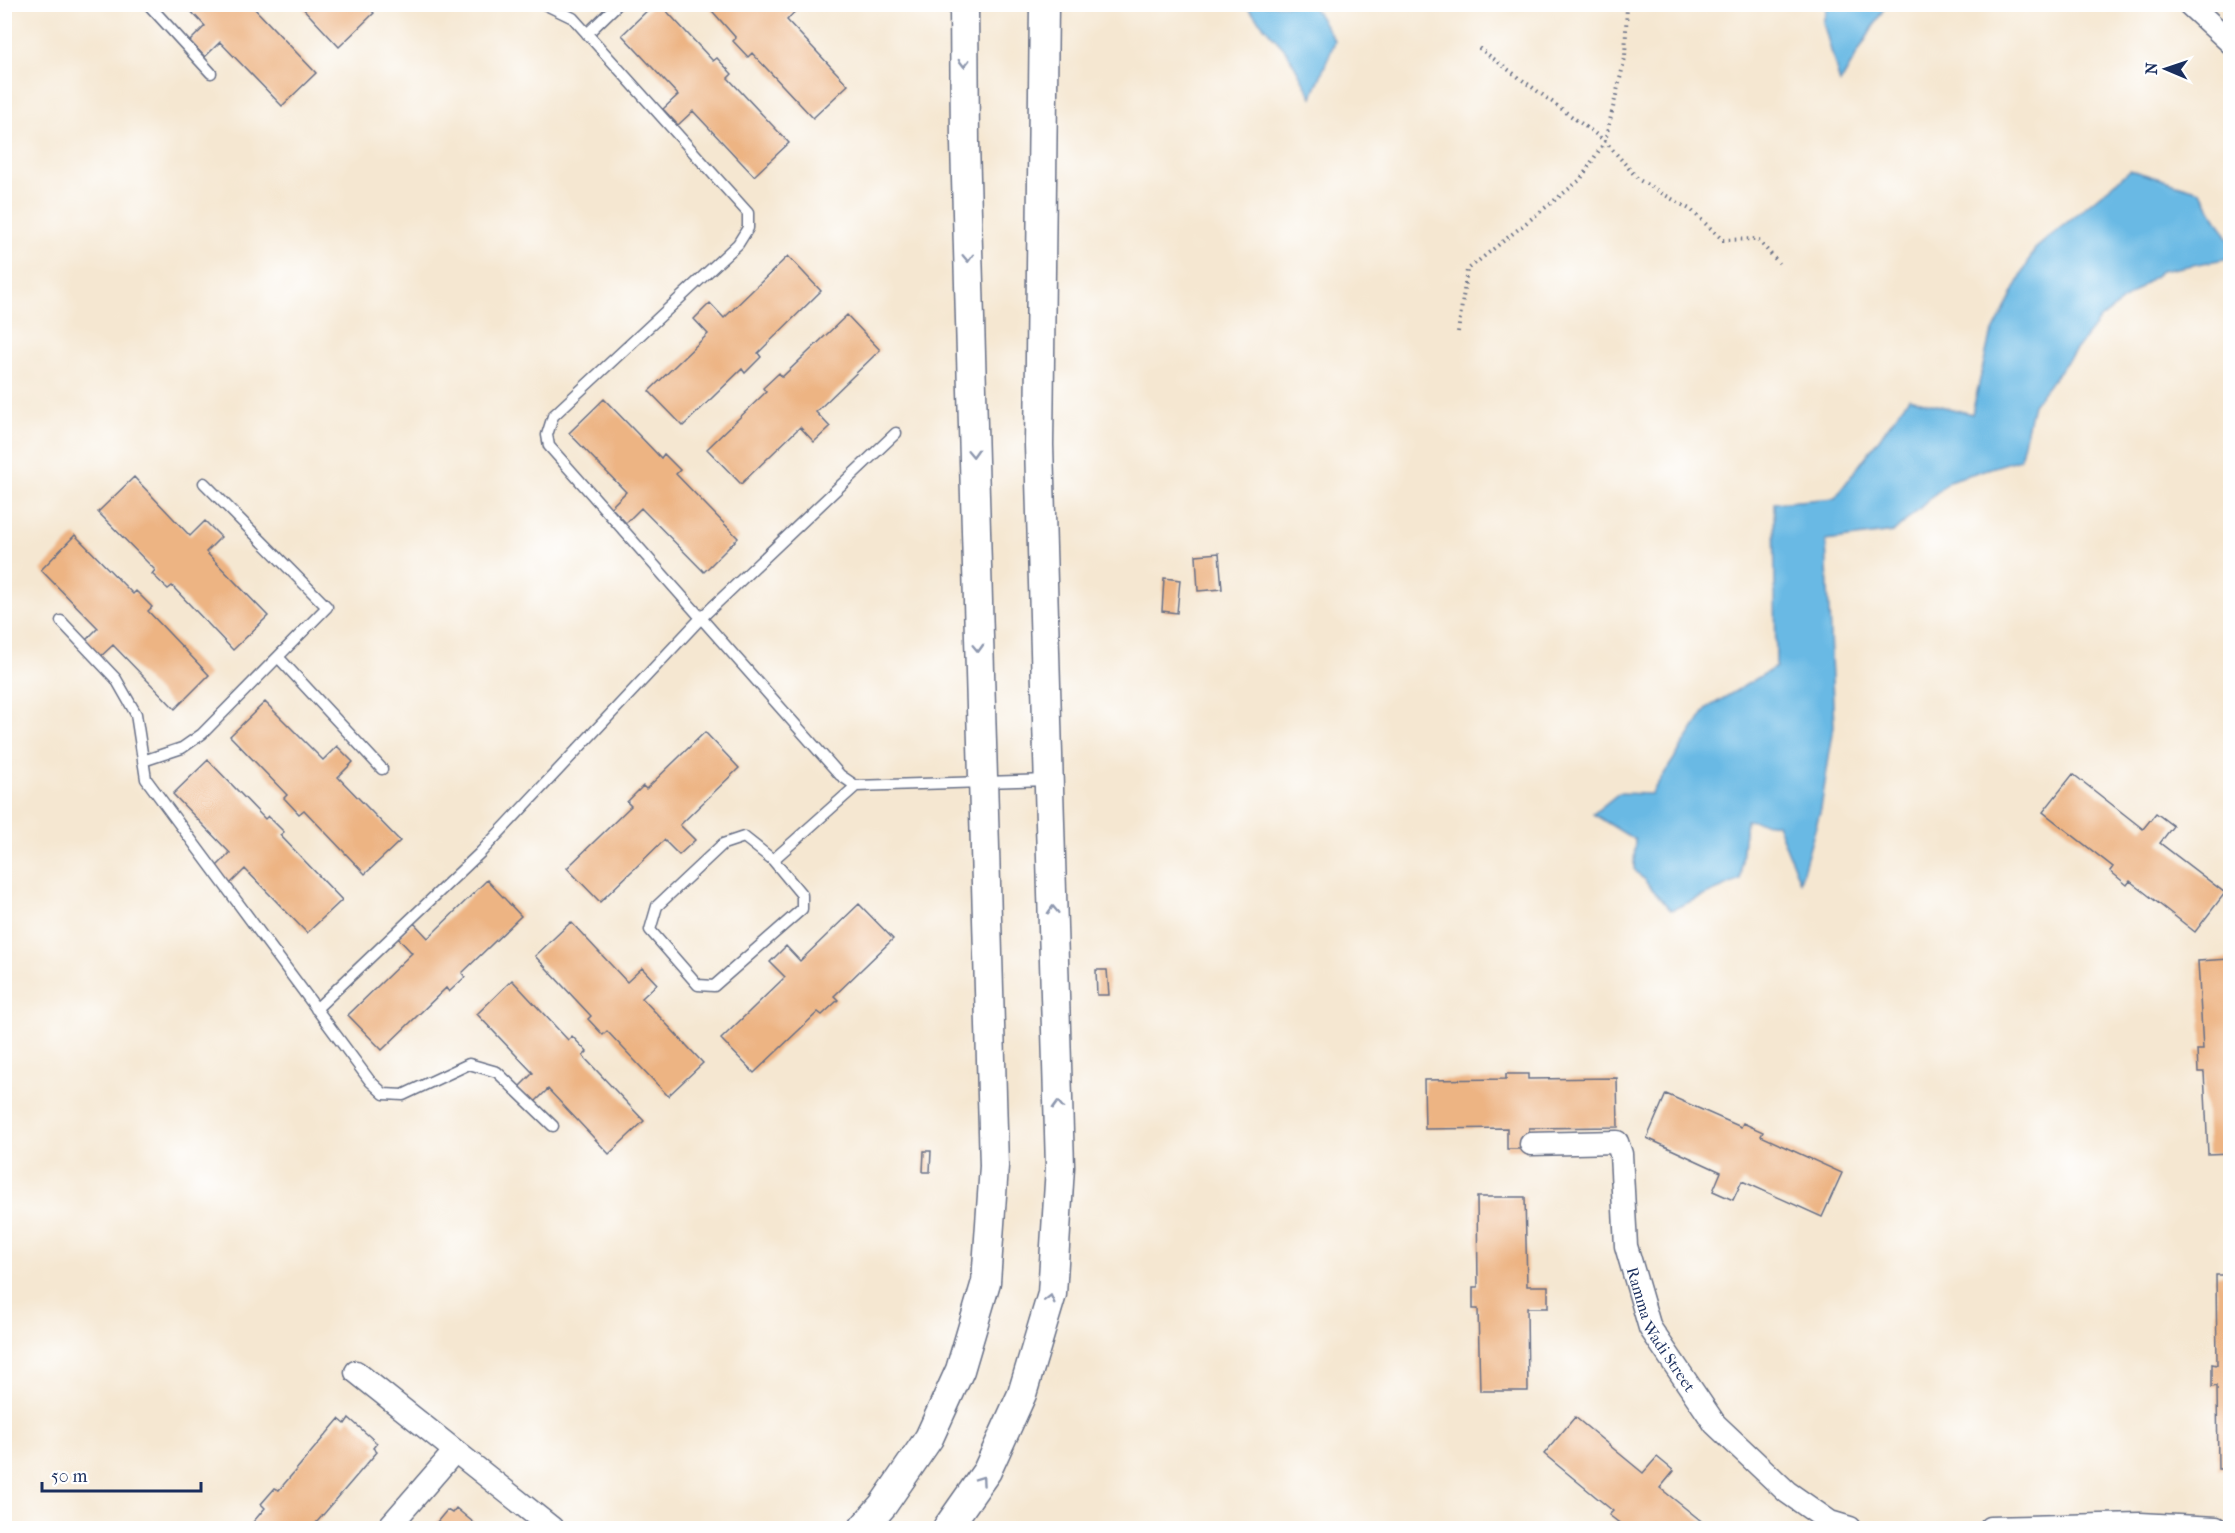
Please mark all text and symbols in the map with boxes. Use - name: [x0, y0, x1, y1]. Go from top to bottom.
- north arrow: [2136, 39, 2196, 99]
- one-way arrow: [958, 58, 970, 67]
- text: N: [2142, 61, 2161, 75]
- one-way arrow: [961, 253, 974, 262]
- one-way arrow: [967, 448, 979, 457]
- one-way arrow: [972, 643, 985, 652]
- one-way arrow: [1046, 905, 1059, 914]
- one-way arrow: [1052, 1100, 1065, 1109]
- street label: Ramma Wadi Street: [1623, 1265, 1699, 1396]
- one-way arrow: [1043, 1294, 1056, 1304]
- scale bar: [42, 1455, 201, 1493]
- text: 50 m: [51, 1466, 88, 1487]
- one-way arrow: [974, 1476, 985, 1487]

